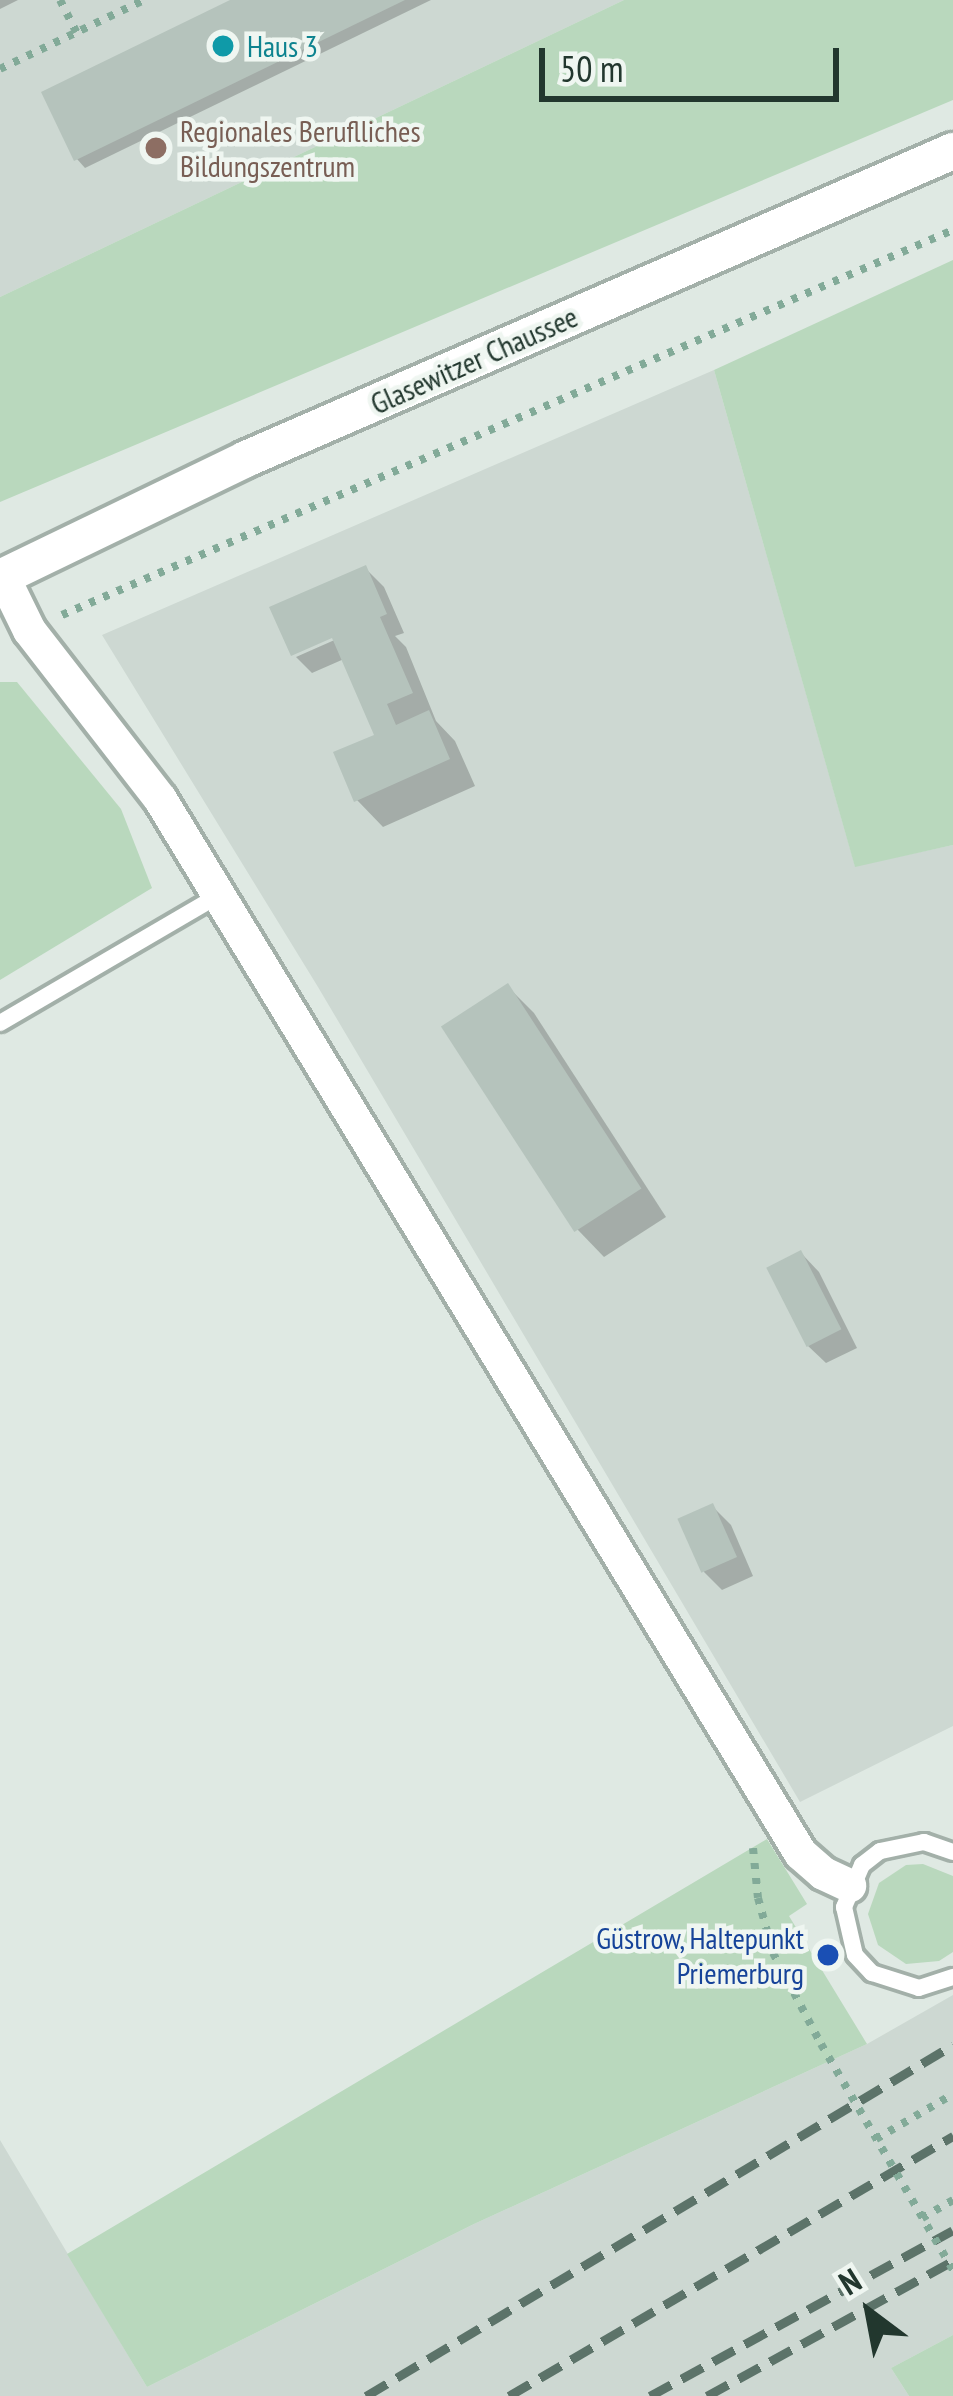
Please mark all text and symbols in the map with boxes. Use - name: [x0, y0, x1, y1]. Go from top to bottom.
- scale bar: [545, 24, 845, 98]
- place label: Haus 3: [247, 28, 318, 64]
- marker: Haus 3: [210, 33, 236, 59]
- text: 50 m: [560, 45, 623, 92]
- place label: Regionales Beruflliches Bildungszentrum: [180, 113, 421, 184]
- marker: Regionales Beruflliches Bildungszentrum: [143, 135, 169, 161]
- street label: Glasewitzer Chaussee: [365, 298, 583, 422]
- place label: Güstrow, Haltepunkt Priemerburg: [594, 1920, 804, 1990]
- marker: Güstrow, Haltepunkt Priemerburg: [815, 1942, 841, 1968]
- north arrow: [809, 2252, 929, 2372]
- text: N: [831, 2258, 869, 2304]

